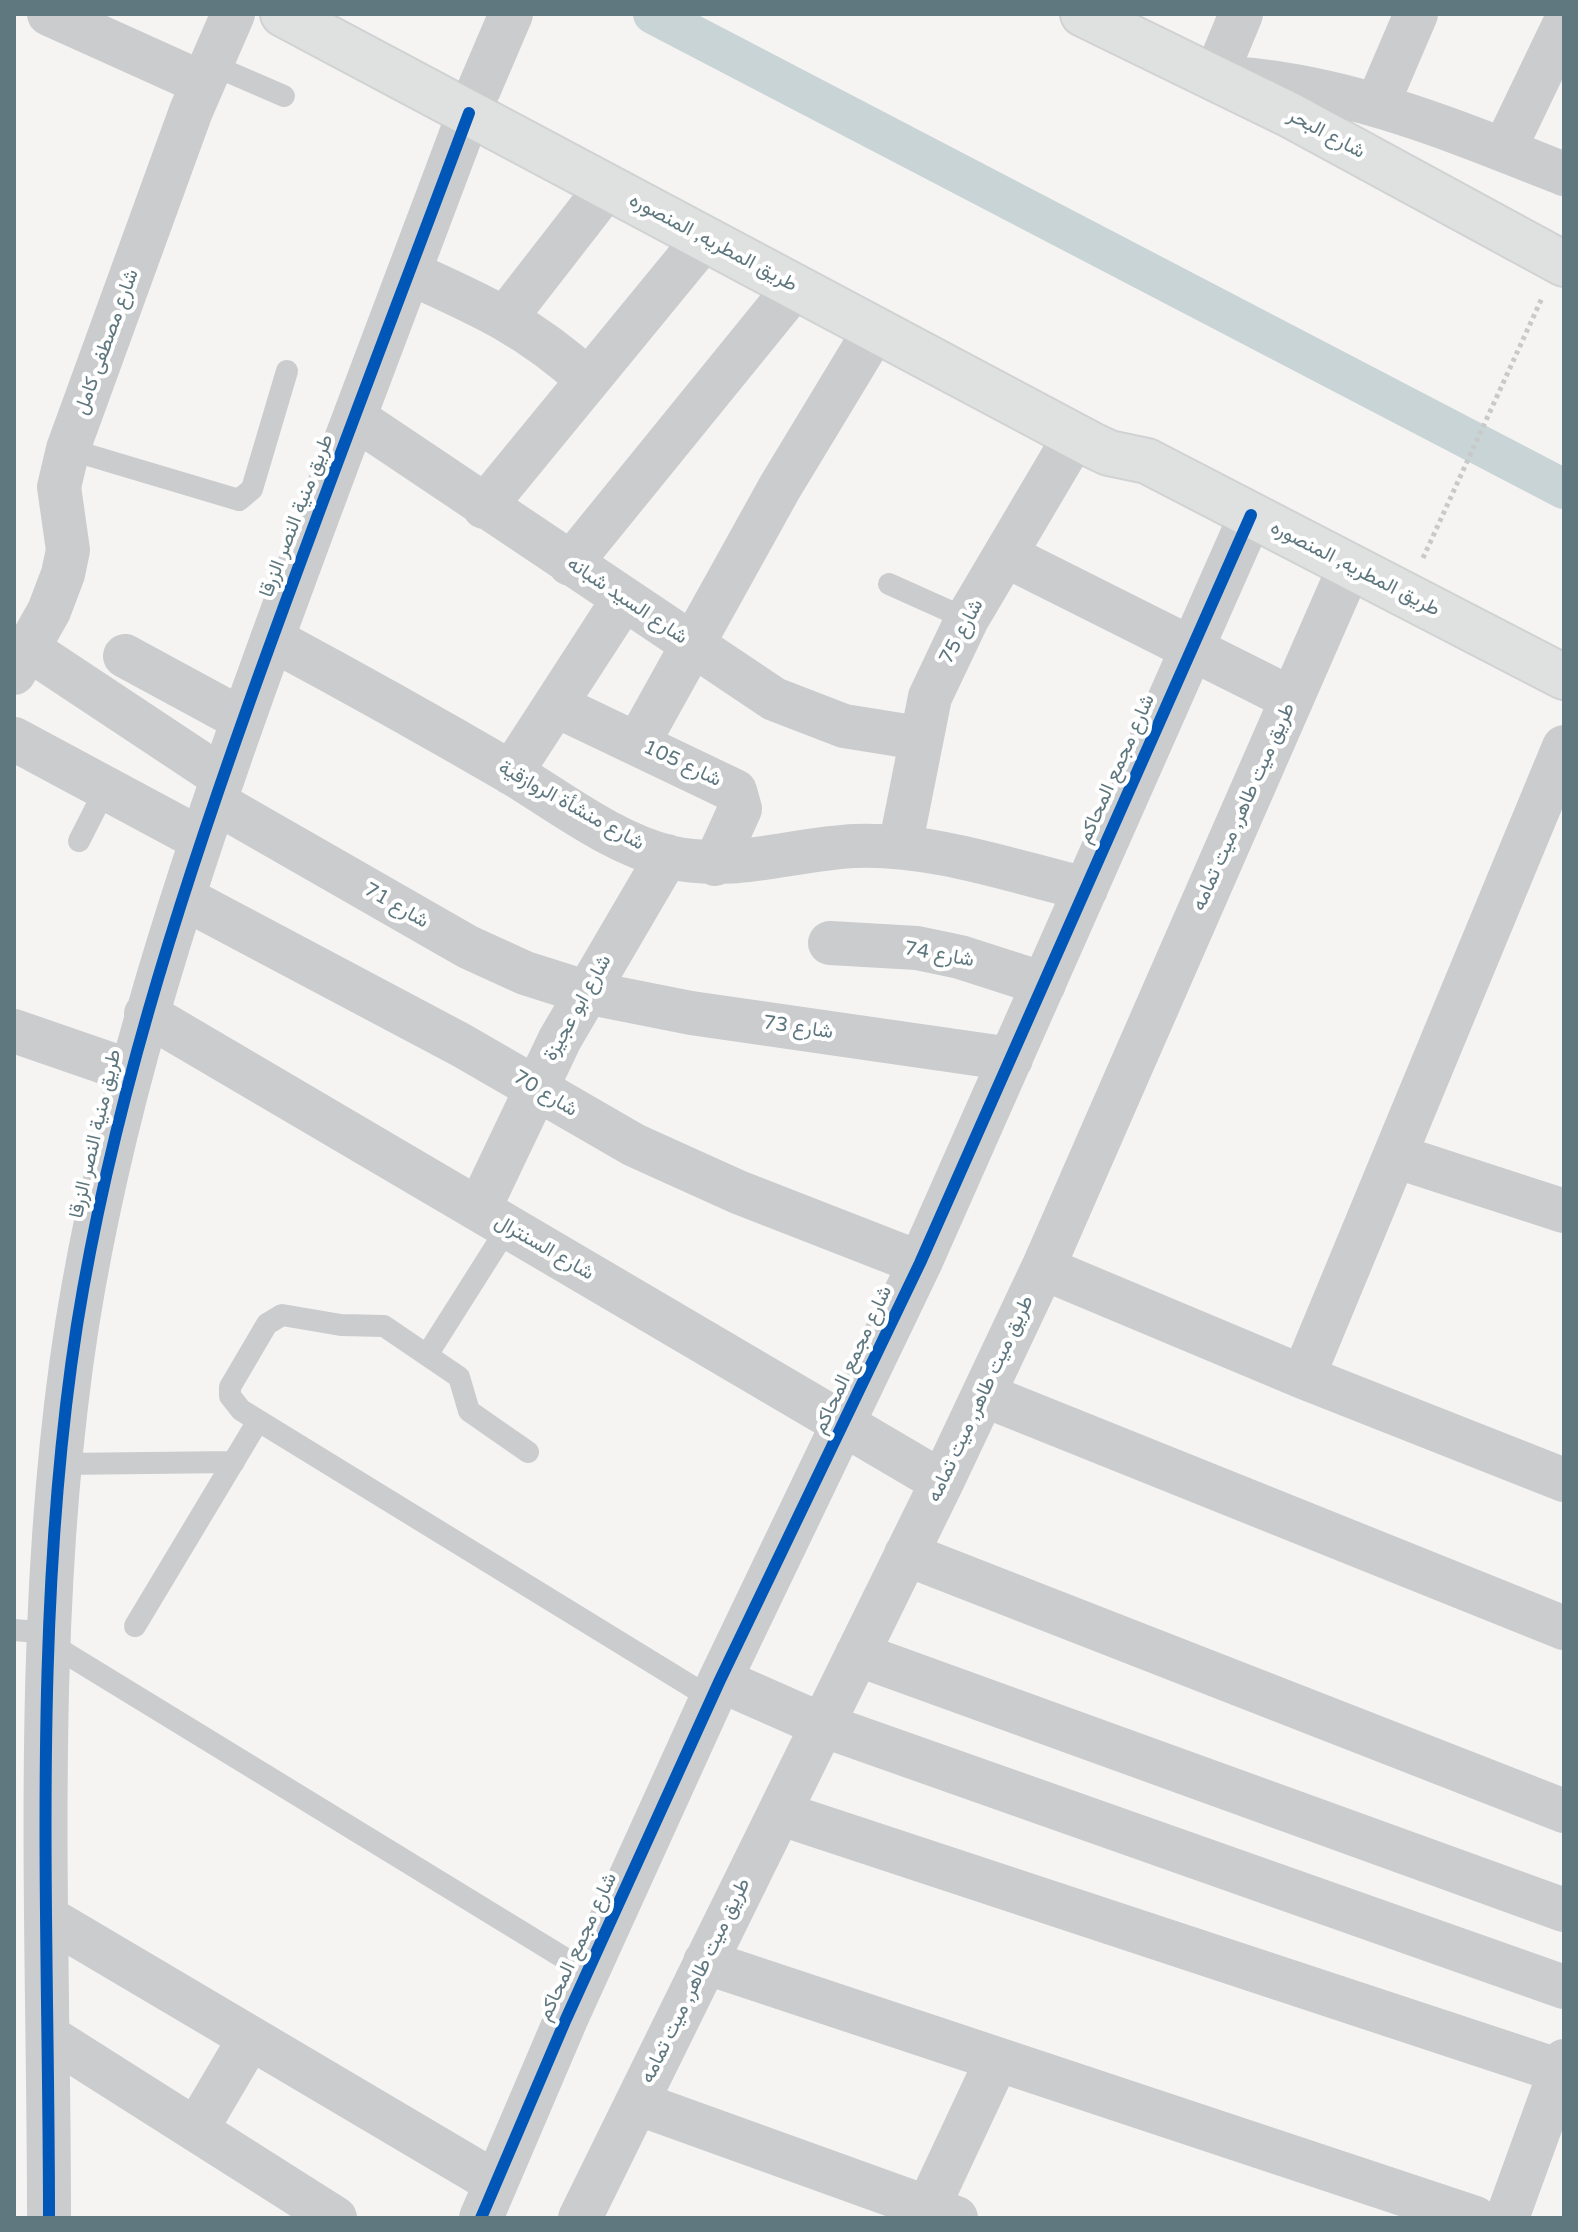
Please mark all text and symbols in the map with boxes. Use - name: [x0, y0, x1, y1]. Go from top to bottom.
- street label: شارع البحر: [1283, 104, 1369, 164]
- street label: طريق المطريه, المنصوره: [625, 189, 801, 297]
- street label: شارع مصطفى كامل: [70, 266, 144, 418]
- street label: طريق منية النصر الزرقا: [255, 431, 339, 601]
- street label: طريق المطريه, المنصوره: [1266, 516, 1444, 622]
- street label: شارع السيد شبانه: [562, 552, 692, 650]
- street label: شارع 75: [935, 595, 989, 669]
- street label: شارع مجمع المحاكم: [1073, 691, 1161, 847]
- street label: طريق ميت طاهر, ميت تمامه: [1187, 699, 1301, 915]
- street label: شارع 105: [639, 736, 725, 792]
- street label: شارع منشأة الروازقية: [494, 756, 648, 856]
- street label: شارع 71: [359, 878, 433, 934]
- street label: شارع 74: [902, 937, 976, 973]
- street label: شارع ابو عجيزة: [539, 951, 617, 1065]
- street label: شارع 73: [761, 1011, 835, 1045]
- street label: طريق منية النصر الزرقا: [65, 1047, 127, 1221]
- street label: شارع 70: [509, 1066, 581, 1122]
- street label: شارع السنترال: [490, 1210, 598, 1286]
- street label: شارع مجمع المحاكم: [808, 1282, 898, 1438]
- street label: طريق ميت طاهر, ميت تمامه: [923, 1292, 1039, 1506]
- street label: شارع مجمع المحاكم: [533, 1869, 623, 2025]
- street label: طريق ميت طاهر, ميت تمامه: [636, 1875, 756, 2087]

